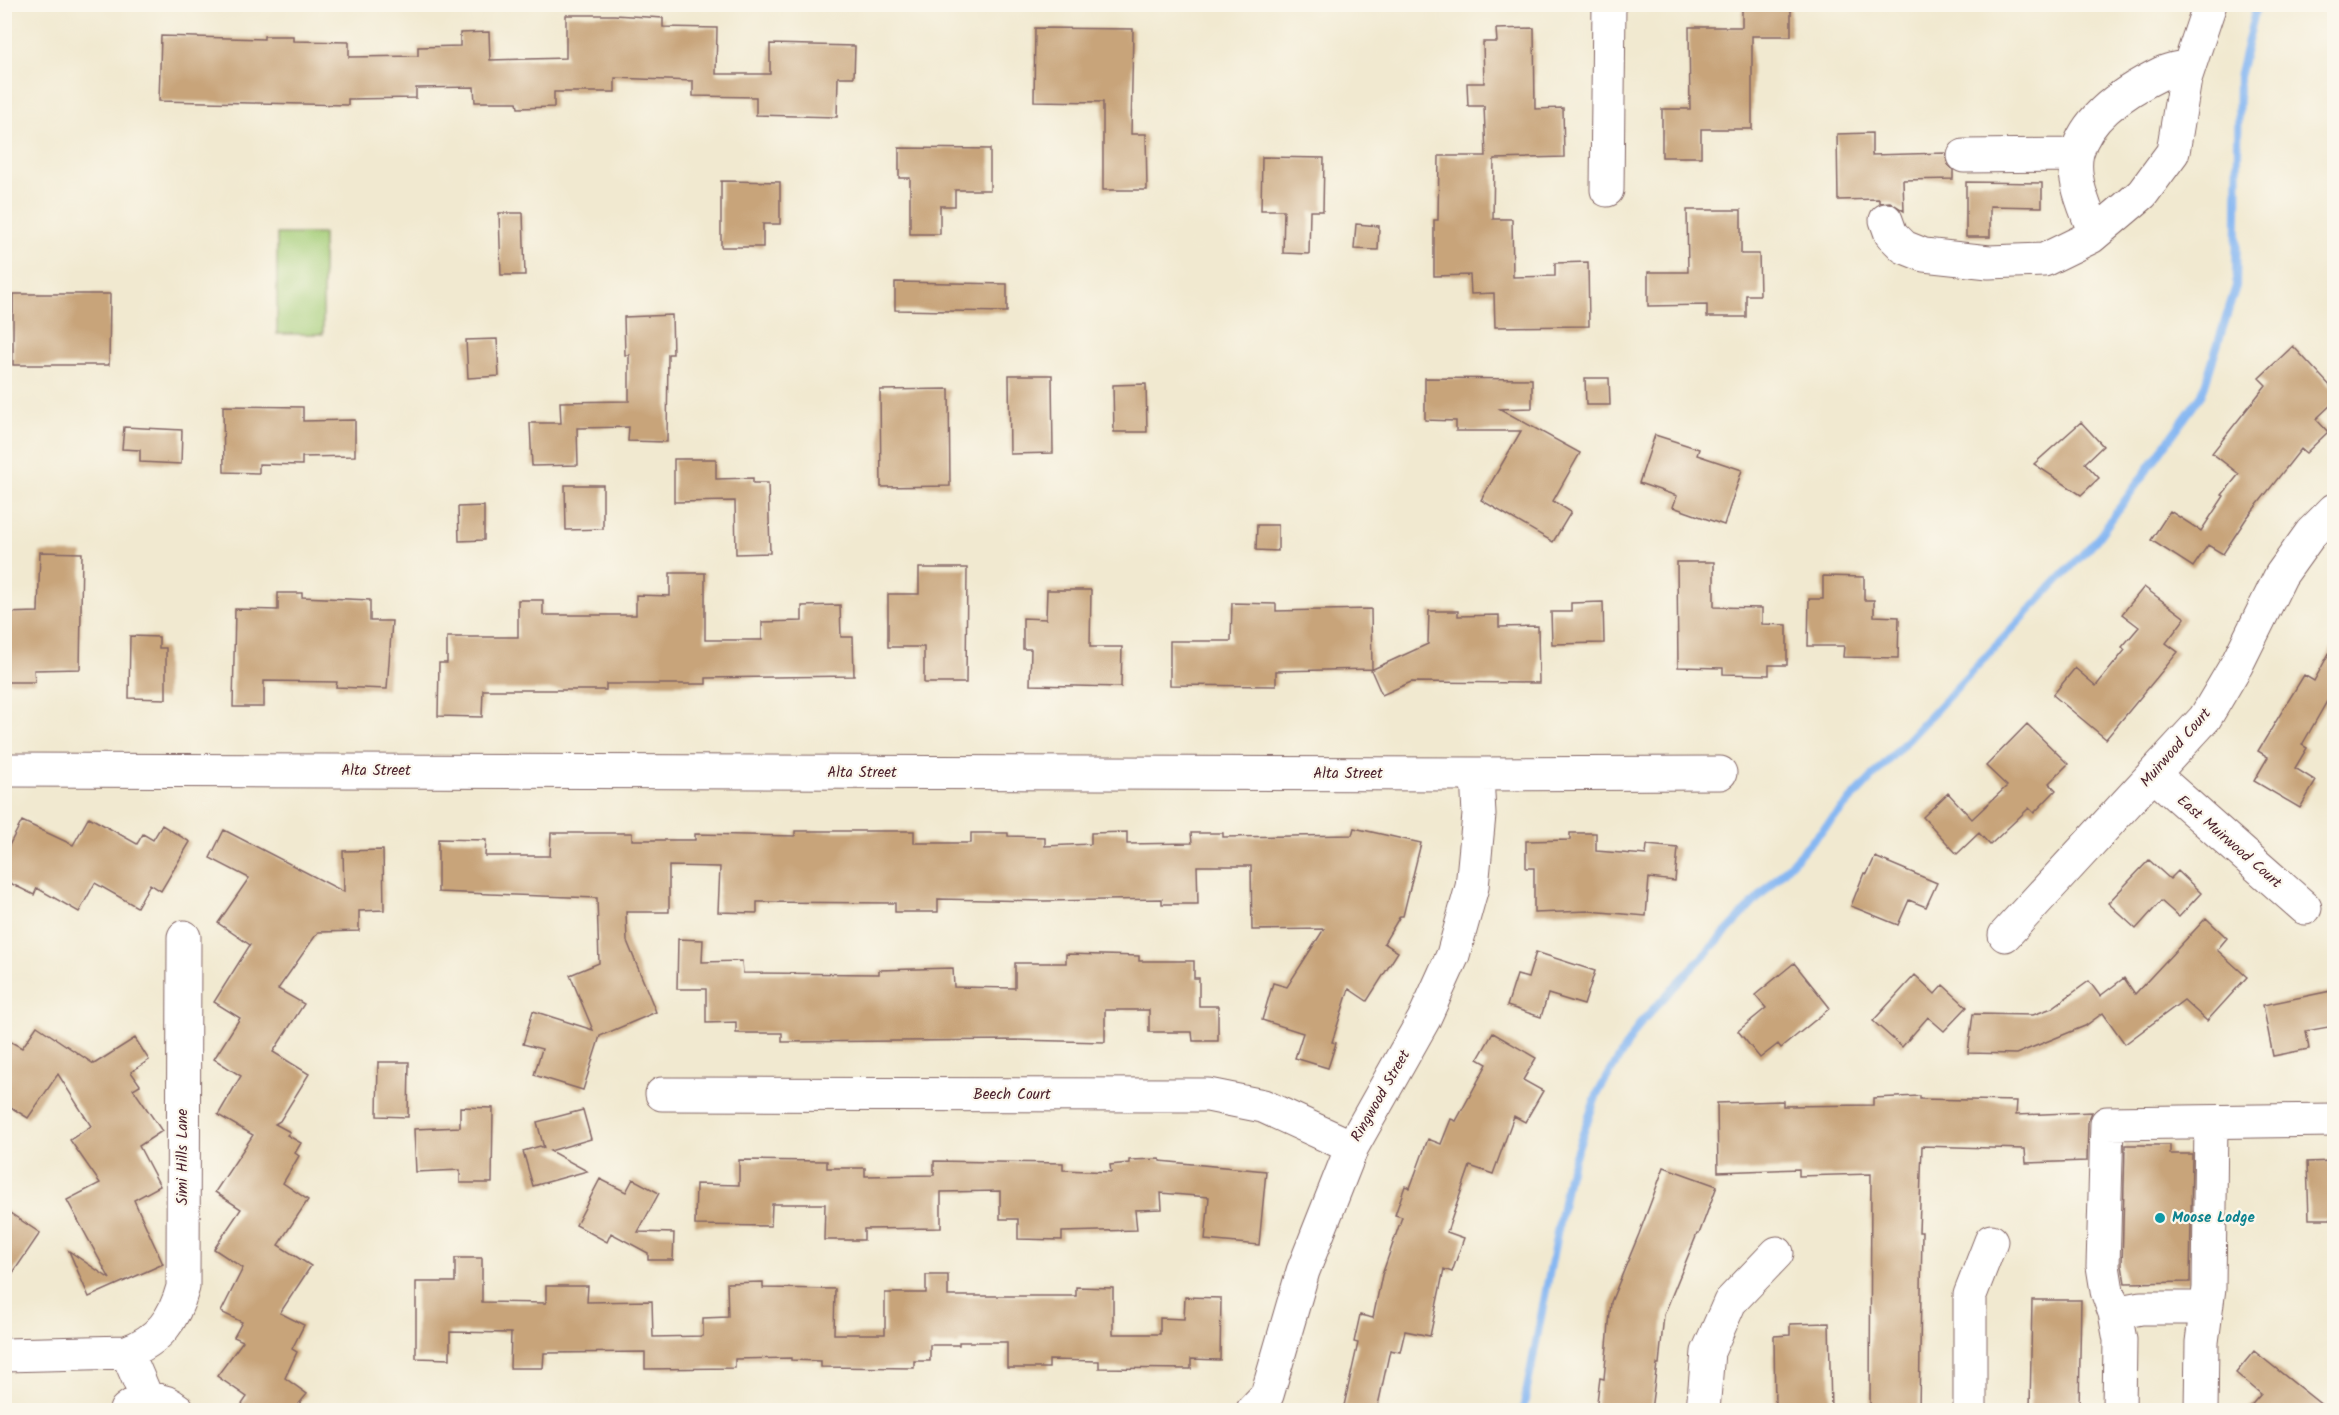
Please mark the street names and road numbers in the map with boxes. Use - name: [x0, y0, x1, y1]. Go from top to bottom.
- street label: Muirwood Court: [2135, 703, 2218, 793]
- street label: Alta Street: [341, 759, 411, 783]
- street label: Alta Street: [827, 761, 897, 785]
- street label: Alta Street: [1313, 762, 1383, 786]
- street label: East Muirwood Court: [2171, 789, 2287, 895]
- street label: Ringwood Street: [1345, 1045, 1417, 1146]
- street label: Beech Court: [973, 1083, 1051, 1107]
- street label: Simi Hills Lane: [171, 1109, 195, 1205]

